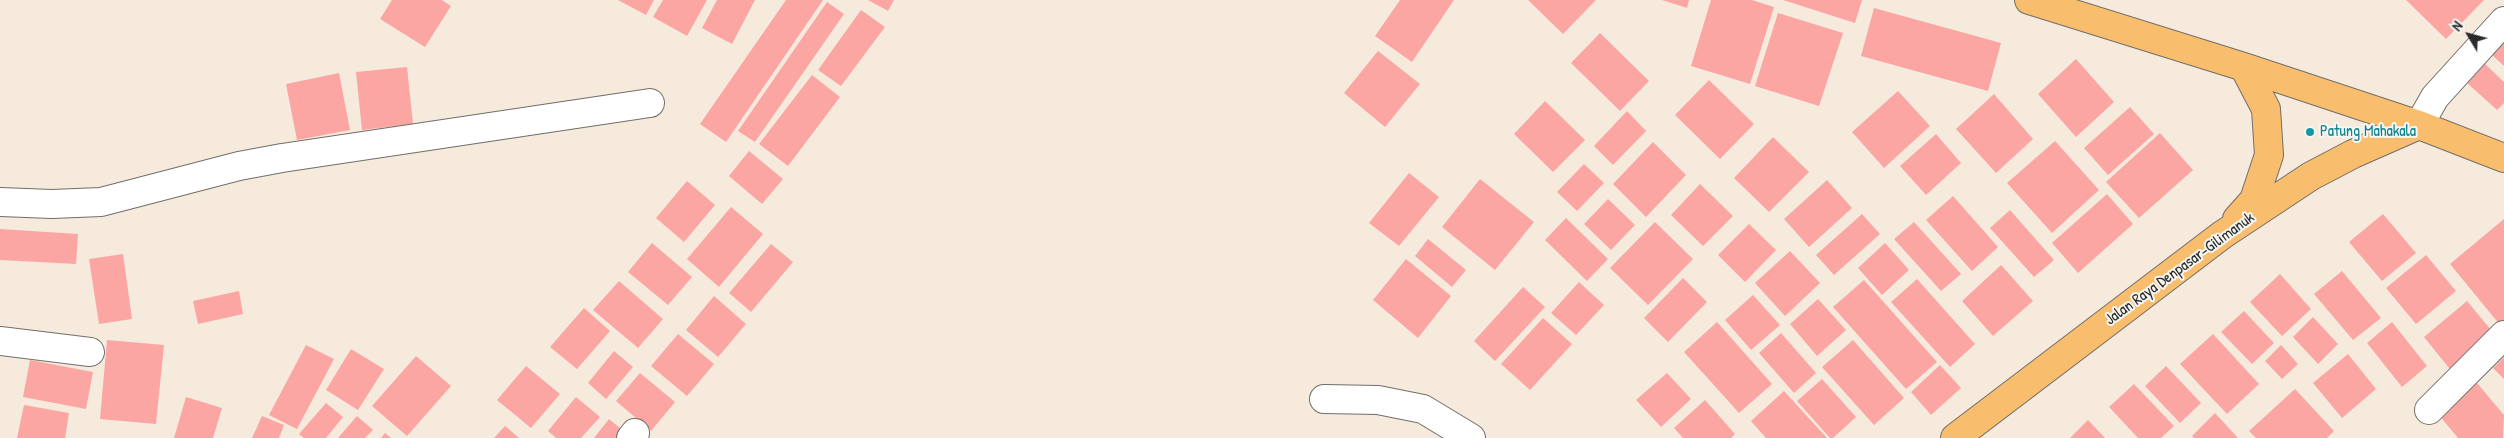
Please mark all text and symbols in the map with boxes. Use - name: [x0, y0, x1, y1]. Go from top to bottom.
- north arrow: [2444, 10, 2494, 60]
- text: N: [2447, 17, 2466, 34]
- place label: Patung Mahakala: [2320, 122, 2416, 142]
- marker: Patung Mahakala: [2304, 126, 2316, 138]
- street label: Jalan Raya Denpasar-Gilimanuk: [2102, 208, 2258, 330]

